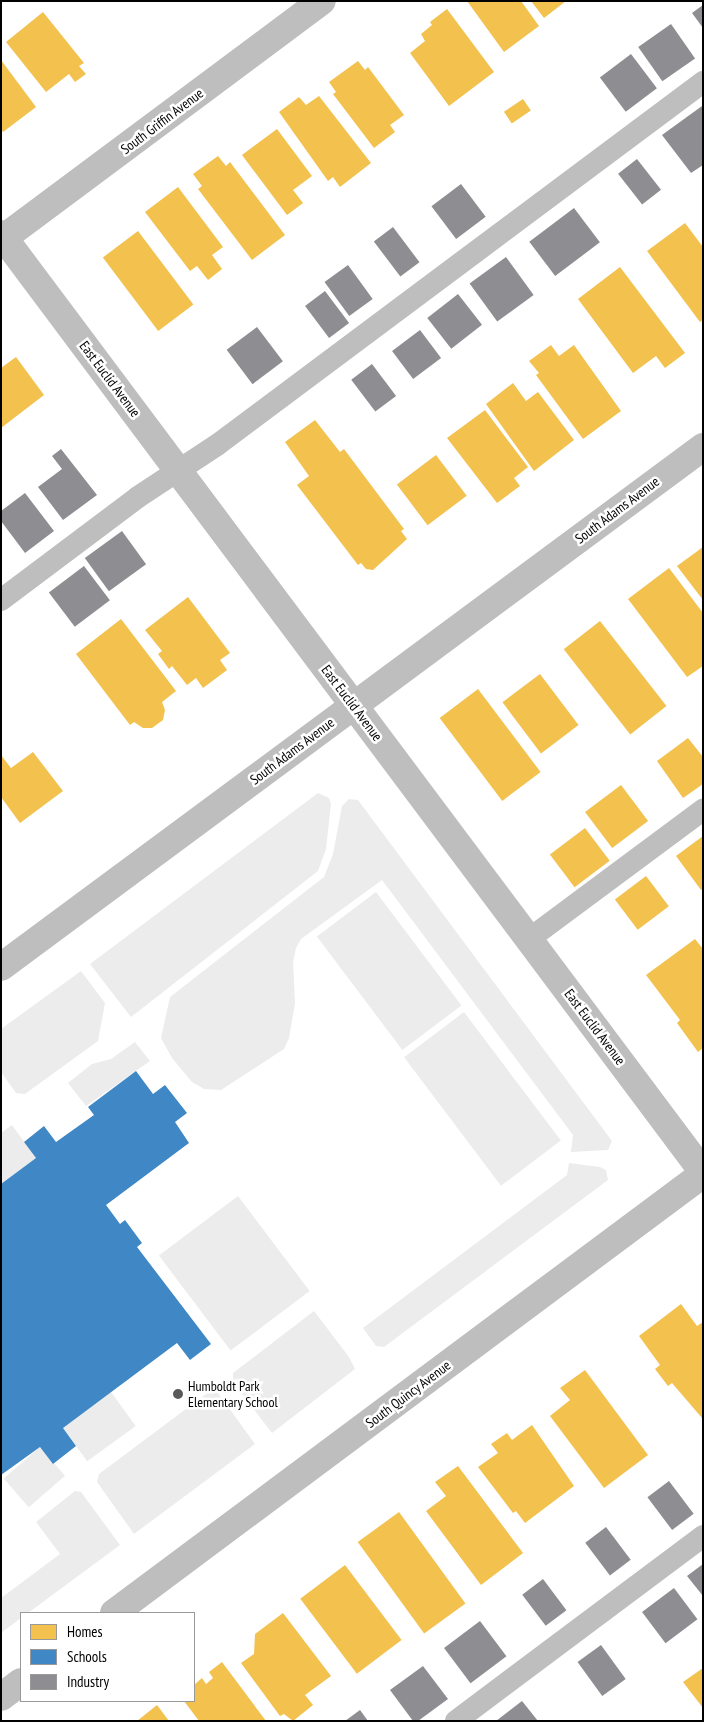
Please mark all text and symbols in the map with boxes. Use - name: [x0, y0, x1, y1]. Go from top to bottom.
- street label: South Griffin Avenue: [117, 84, 207, 158]
- street label: East Euclid Avenue: [76, 338, 144, 420]
- street label: South Adams Avenue: [571, 473, 663, 547]
- street label: East Euclid Avenue: [318, 662, 386, 744]
- street label: South Adams Avenue: [246, 714, 338, 788]
- street label: East Euclid Avenue: [561, 986, 629, 1068]
- street label: South Quincy Avenue: [362, 1356, 454, 1432]
- place label: Humboldt Park Elementary School: [188, 1378, 278, 1410]
- marker: Humboldt Park Elementary School: [172, 1388, 184, 1400]
- legend: [20, 1612, 195, 1702]
- text: Homes: [67, 1622, 103, 1641]
- text: Schools: [67, 1647, 107, 1666]
- text: Industry: [67, 1672, 109, 1691]

